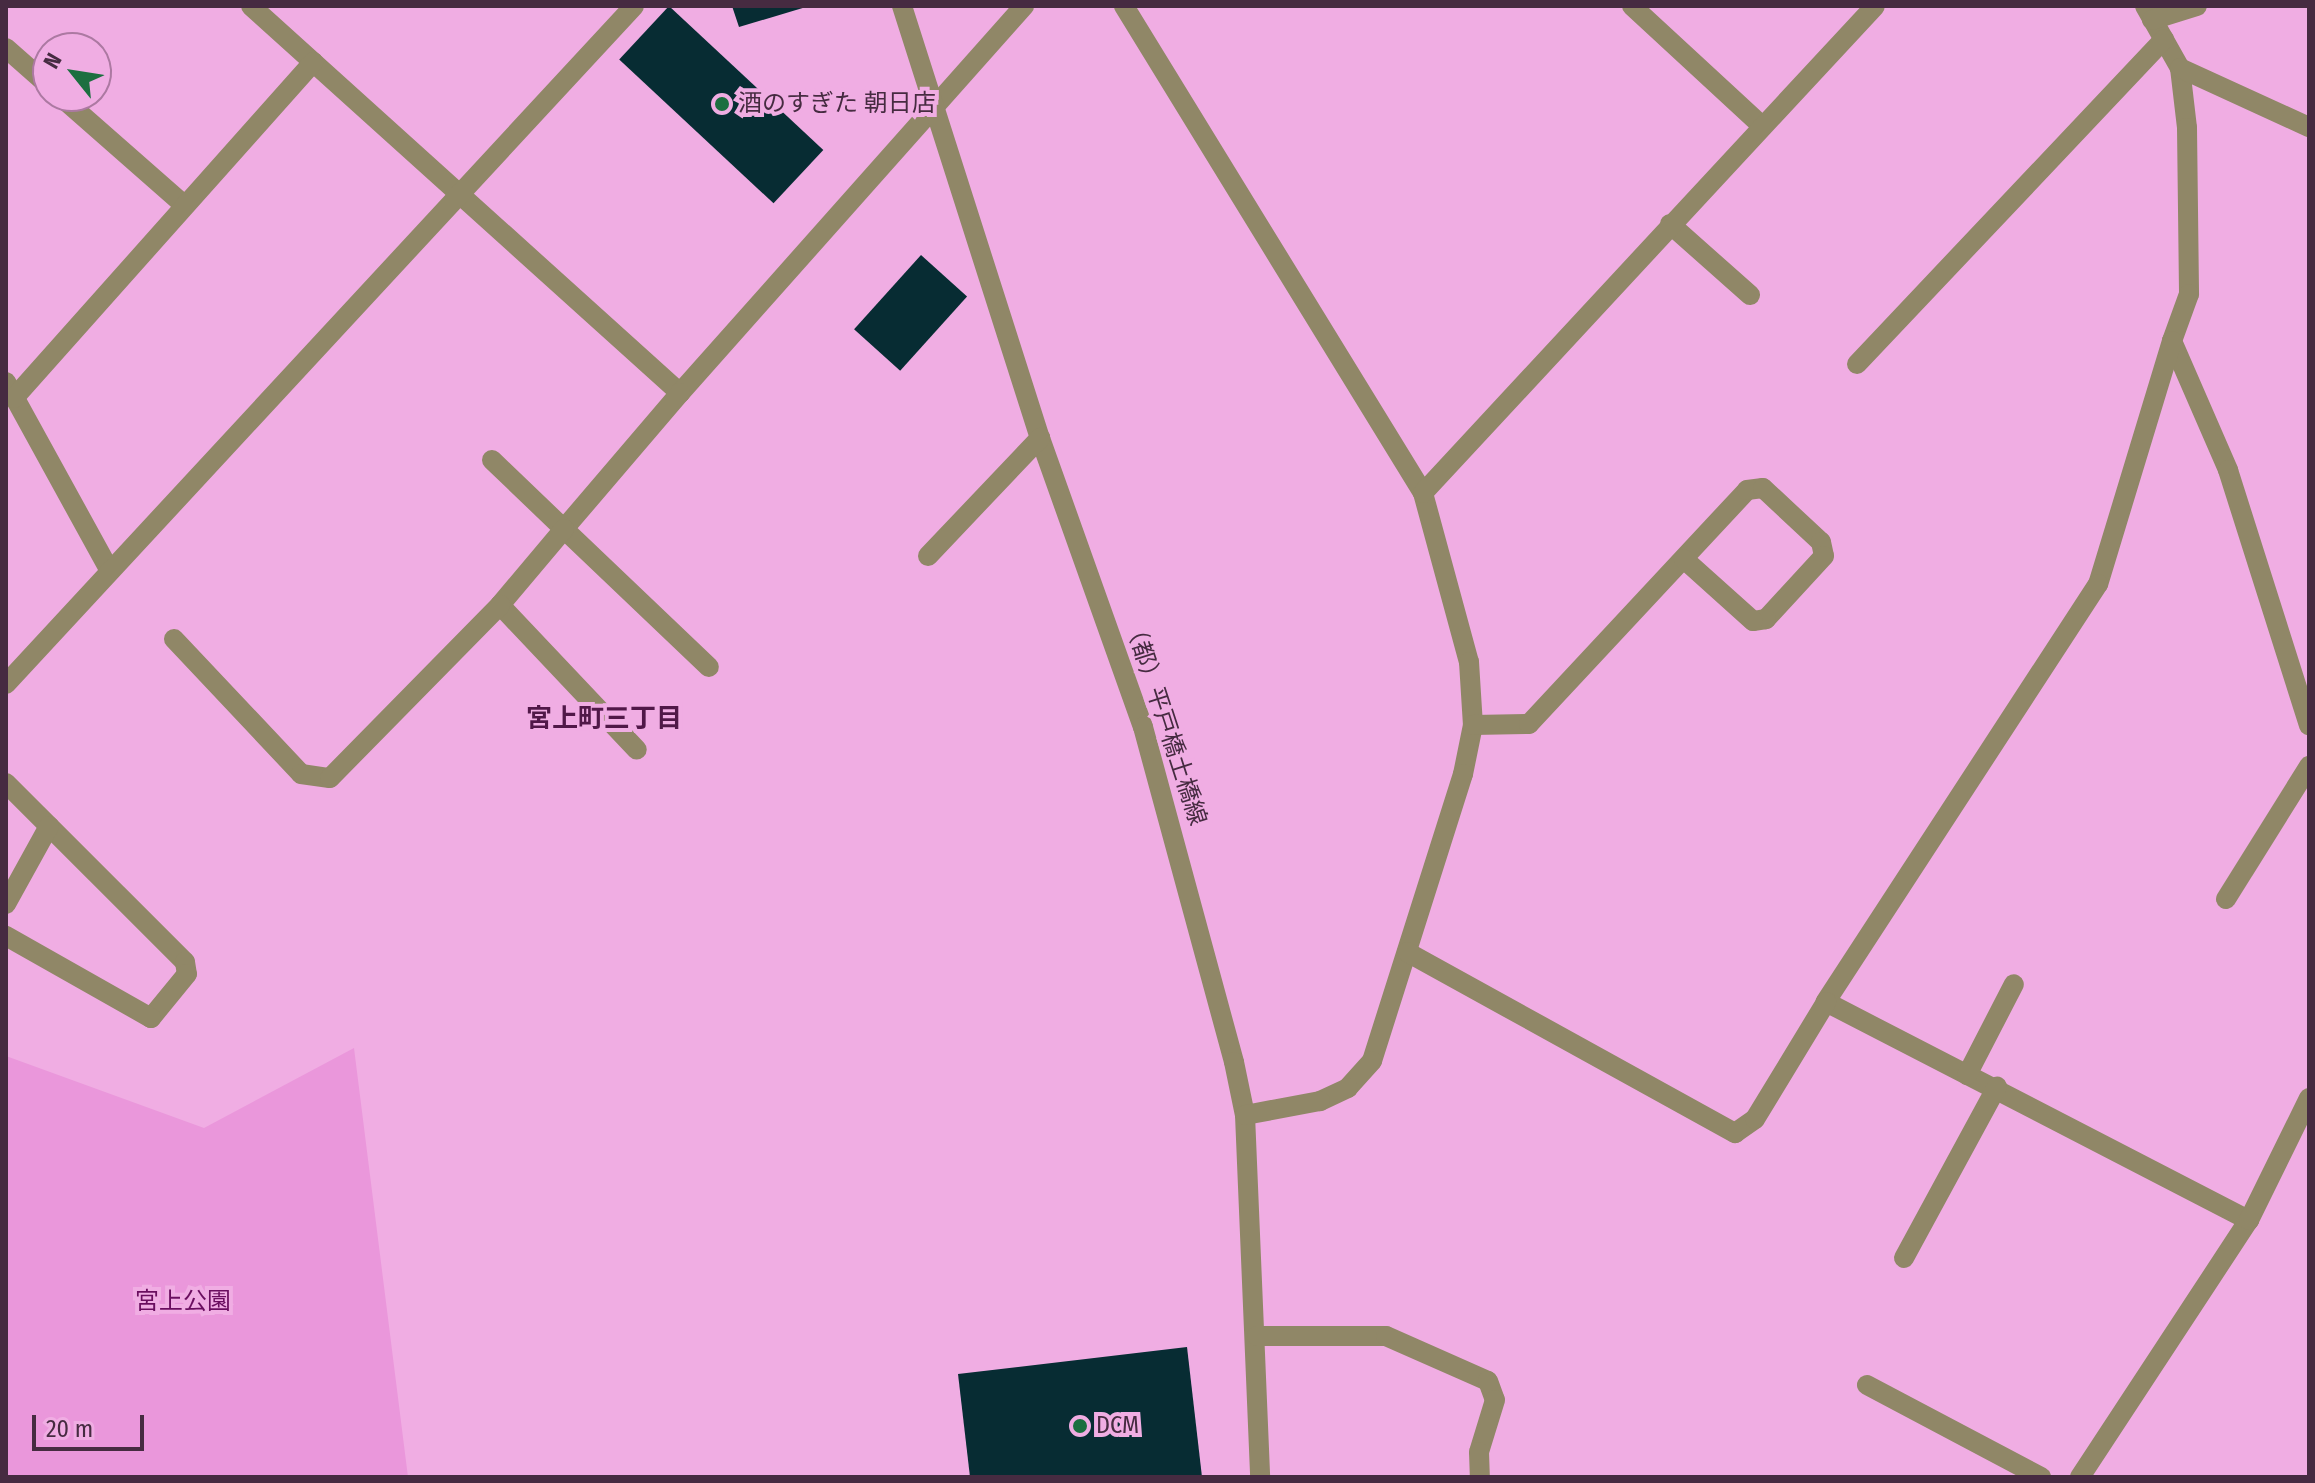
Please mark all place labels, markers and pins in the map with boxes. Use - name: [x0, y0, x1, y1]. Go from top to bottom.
- place label: 酒のすぎた 朝日店: [738, 90, 936, 118]
- marker: 酒のすぎた 朝日店: [713, 95, 731, 113]
- place label: DCM: [1096, 1412, 1139, 1440]
- marker: DCM: [1071, 1417, 1089, 1435]

